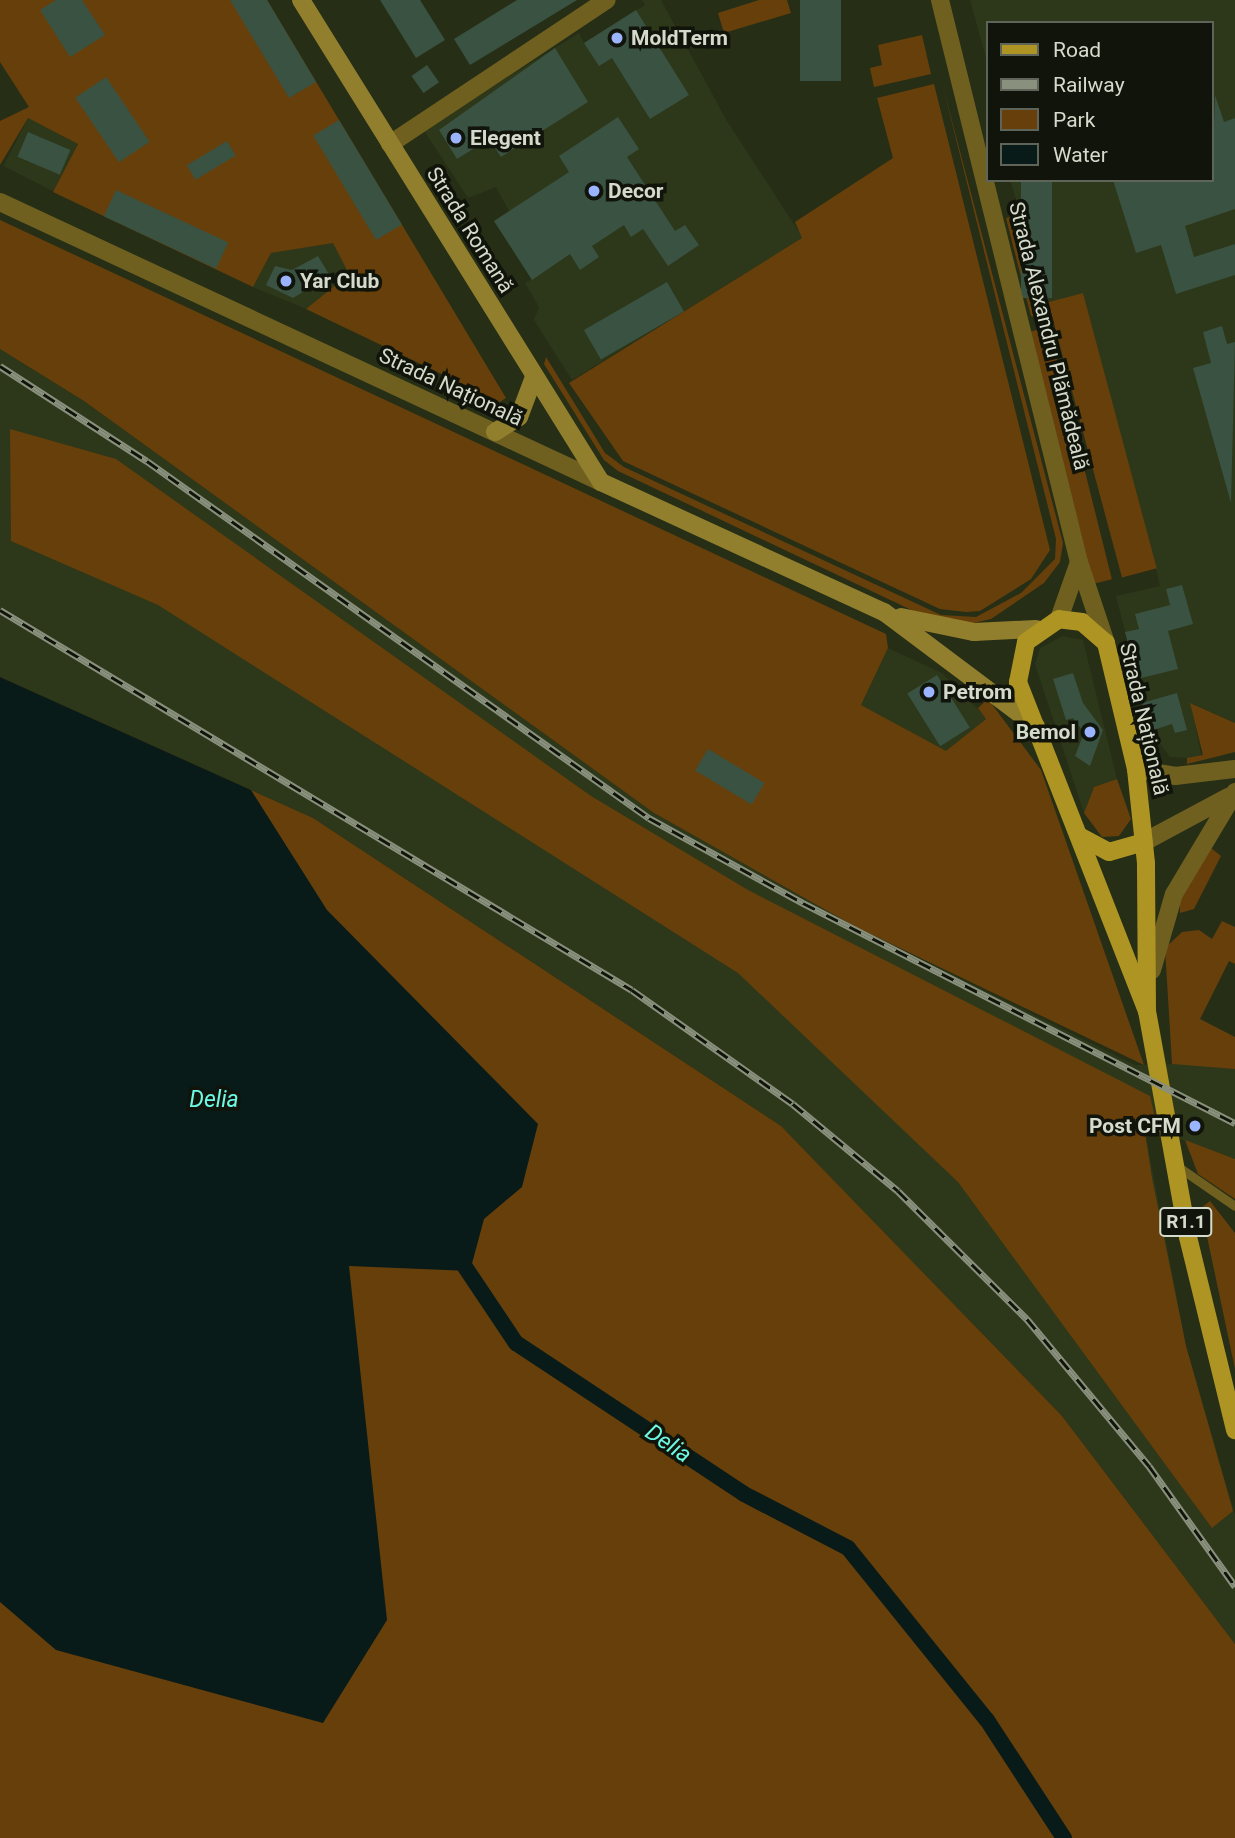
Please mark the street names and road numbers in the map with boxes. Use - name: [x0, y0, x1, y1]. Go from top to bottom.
- street label: Strada Romană: [421, 162, 519, 298]
- street label: Strada Alexandru Plămădeală: [1003, 199, 1095, 473]
- street label: Strada Națională: [375, 343, 527, 431]
- street label: Strada Națională: [1114, 640, 1174, 798]
- road number: R1.1: [1158, 1206, 1214, 1238]

